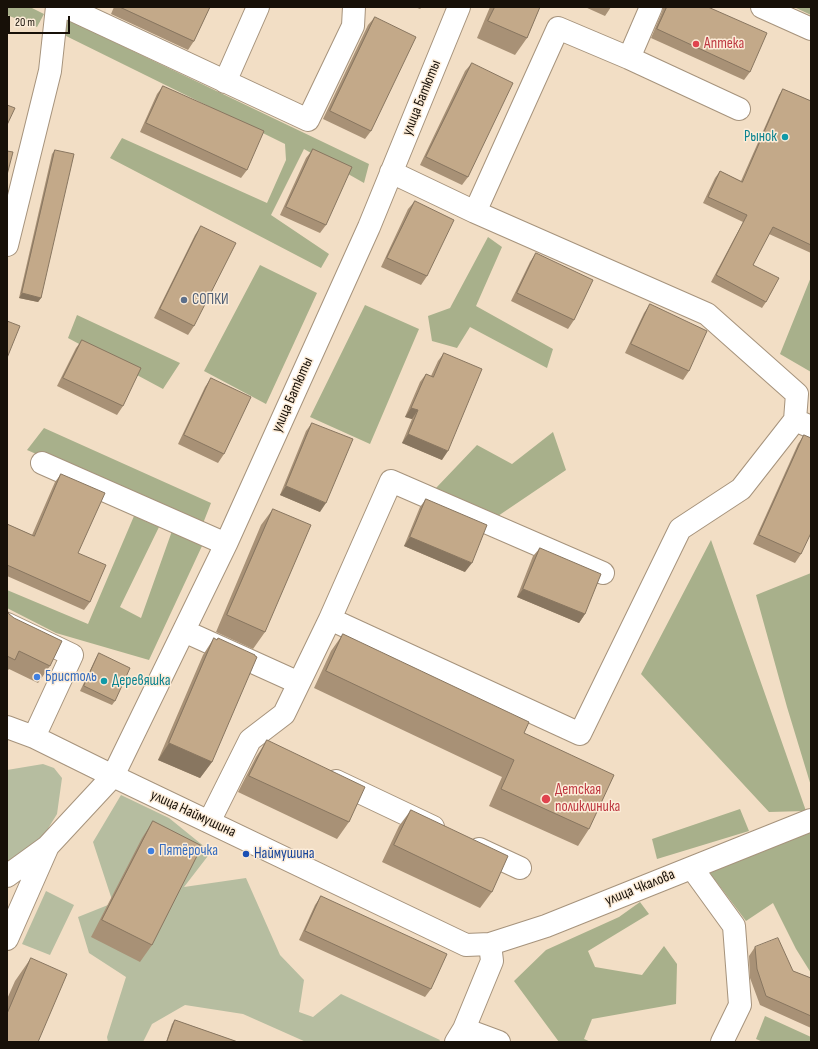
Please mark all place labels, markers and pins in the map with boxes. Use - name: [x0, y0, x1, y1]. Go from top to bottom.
- place label: Аптека: [704, 35, 744, 53]
- marker: Аптека: [691, 39, 701, 49]
- place label: Рынок: [744, 128, 777, 146]
- marker: Рынок: [780, 132, 790, 142]
- place label: СОПКИ: [192, 291, 228, 309]
- marker: СОПКИ: [179, 295, 189, 305]
- place label: Бристоль: [45, 668, 97, 686]
- marker: Бристоль: [32, 672, 42, 682]
- place label: Деревяшка: [112, 672, 170, 690]
- marker: Деревяшка: [99, 676, 109, 686]
- place label: Детская поликлиника: [555, 781, 620, 816]
- marker: Детская поликлиника: [540, 793, 552, 805]
- place label: Пятёрочка: [159, 842, 218, 860]
- place label: Наймушина: [254, 845, 315, 863]
- marker: Пятёрочка: [146, 846, 156, 856]
- marker: Наймушина: [241, 849, 251, 859]

